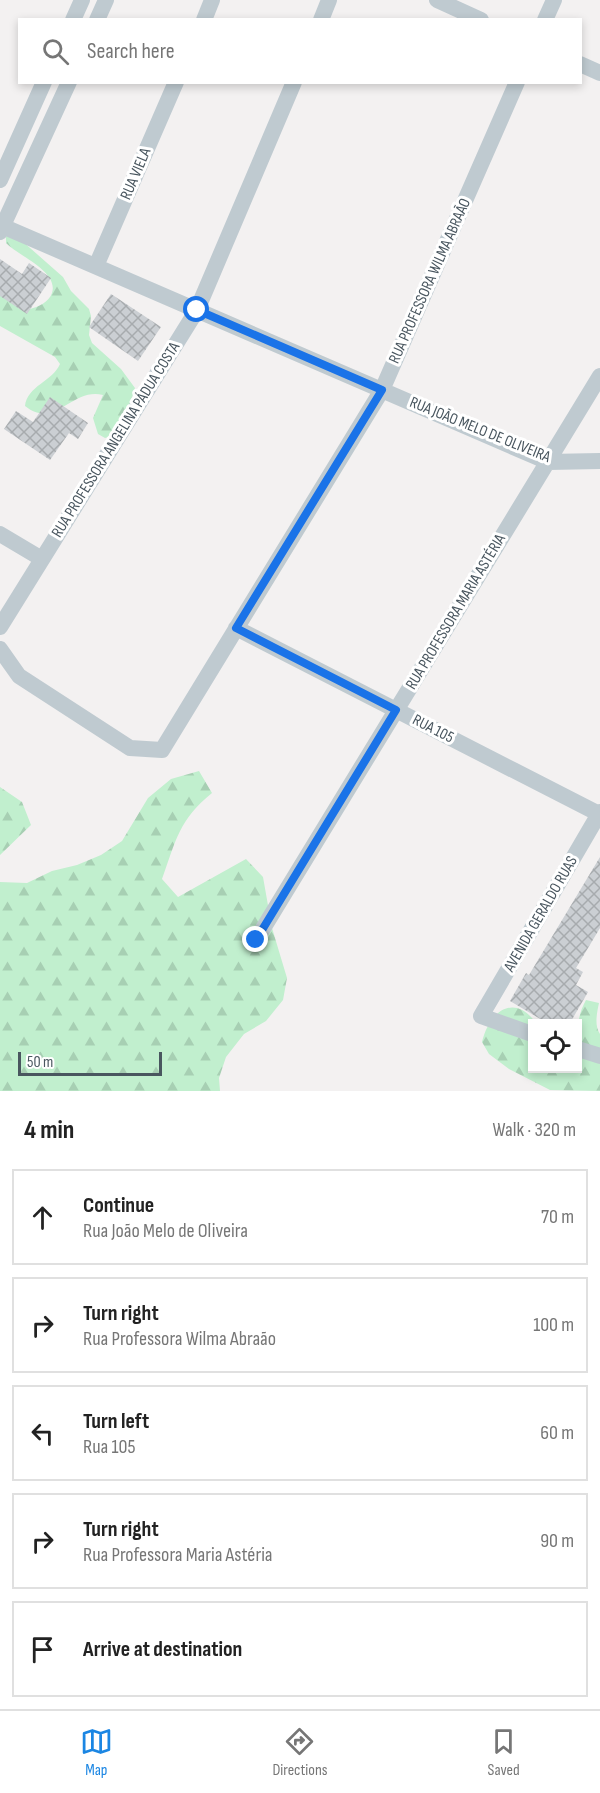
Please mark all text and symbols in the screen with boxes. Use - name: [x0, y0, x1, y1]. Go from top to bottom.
- search box: [18, 18, 582, 84]
- icon: search: [39, 35, 72, 68]
- text: Search here: [87, 38, 174, 65]
- street label: RUA VIELA: [117, 145, 155, 203]
- street label: RUA PROFESSORA WILMA ABRAÃO: [385, 195, 475, 366]
- route start: [183, 296, 209, 322]
- street label: RUA PROFESSORA ANGELINA PÁDUA COSTA: [48, 339, 184, 541]
- street label: RUA JOÃO MELO DE OLIVEIRA: [407, 393, 553, 467]
- street label: RUA PROFESSORA MARIA ASTÉRIA: [402, 531, 510, 693]
- street label: RUA 105: [409, 711, 457, 747]
- street label: AVENIDA GERALDO RUAS: [500, 853, 582, 976]
- route end: [242, 926, 268, 952]
- map controls: [528, 1019, 582, 1073]
- button: locate: [528, 1019, 582, 1073]
- scale bar: [18, 1049, 162, 1076]
- text: 50 m: [27, 1053, 53, 1072]
- text: 4 min: [24, 1115, 74, 1146]
- text: Walk · 320 m: [493, 1118, 576, 1142]
- text: Continue: [83, 1192, 154, 1219]
- icon: ahead: [26, 1201, 59, 1234]
- text: 70 m: [541, 1205, 574, 1229]
- text: Rua João Melo de Oliveira: [83, 1219, 248, 1243]
- text: Turn right: [83, 1300, 159, 1327]
- icon: right: [26, 1309, 59, 1342]
- text: 100 m: [533, 1313, 574, 1337]
- text: Rua Professora Wilma Abraão: [83, 1327, 276, 1351]
- text: Turn left: [83, 1408, 149, 1435]
- icon: left: [26, 1417, 59, 1450]
- text: 60 m: [540, 1421, 574, 1445]
- text: Rua 105: [83, 1435, 135, 1459]
- text: Turn right: [83, 1516, 159, 1543]
- icon: right: [26, 1525, 59, 1558]
- text: 90 m: [540, 1529, 574, 1553]
- text: Rua Professora Maria Astéria: [83, 1543, 273, 1567]
- icon: arrive: [26, 1633, 59, 1666]
- text: Arrive at destination: [83, 1636, 242, 1663]
- tab: Map: [80, 1725, 113, 1780]
- tab: Directions: [272, 1725, 328, 1780]
- tab: Saved: [487, 1725, 520, 1780]

